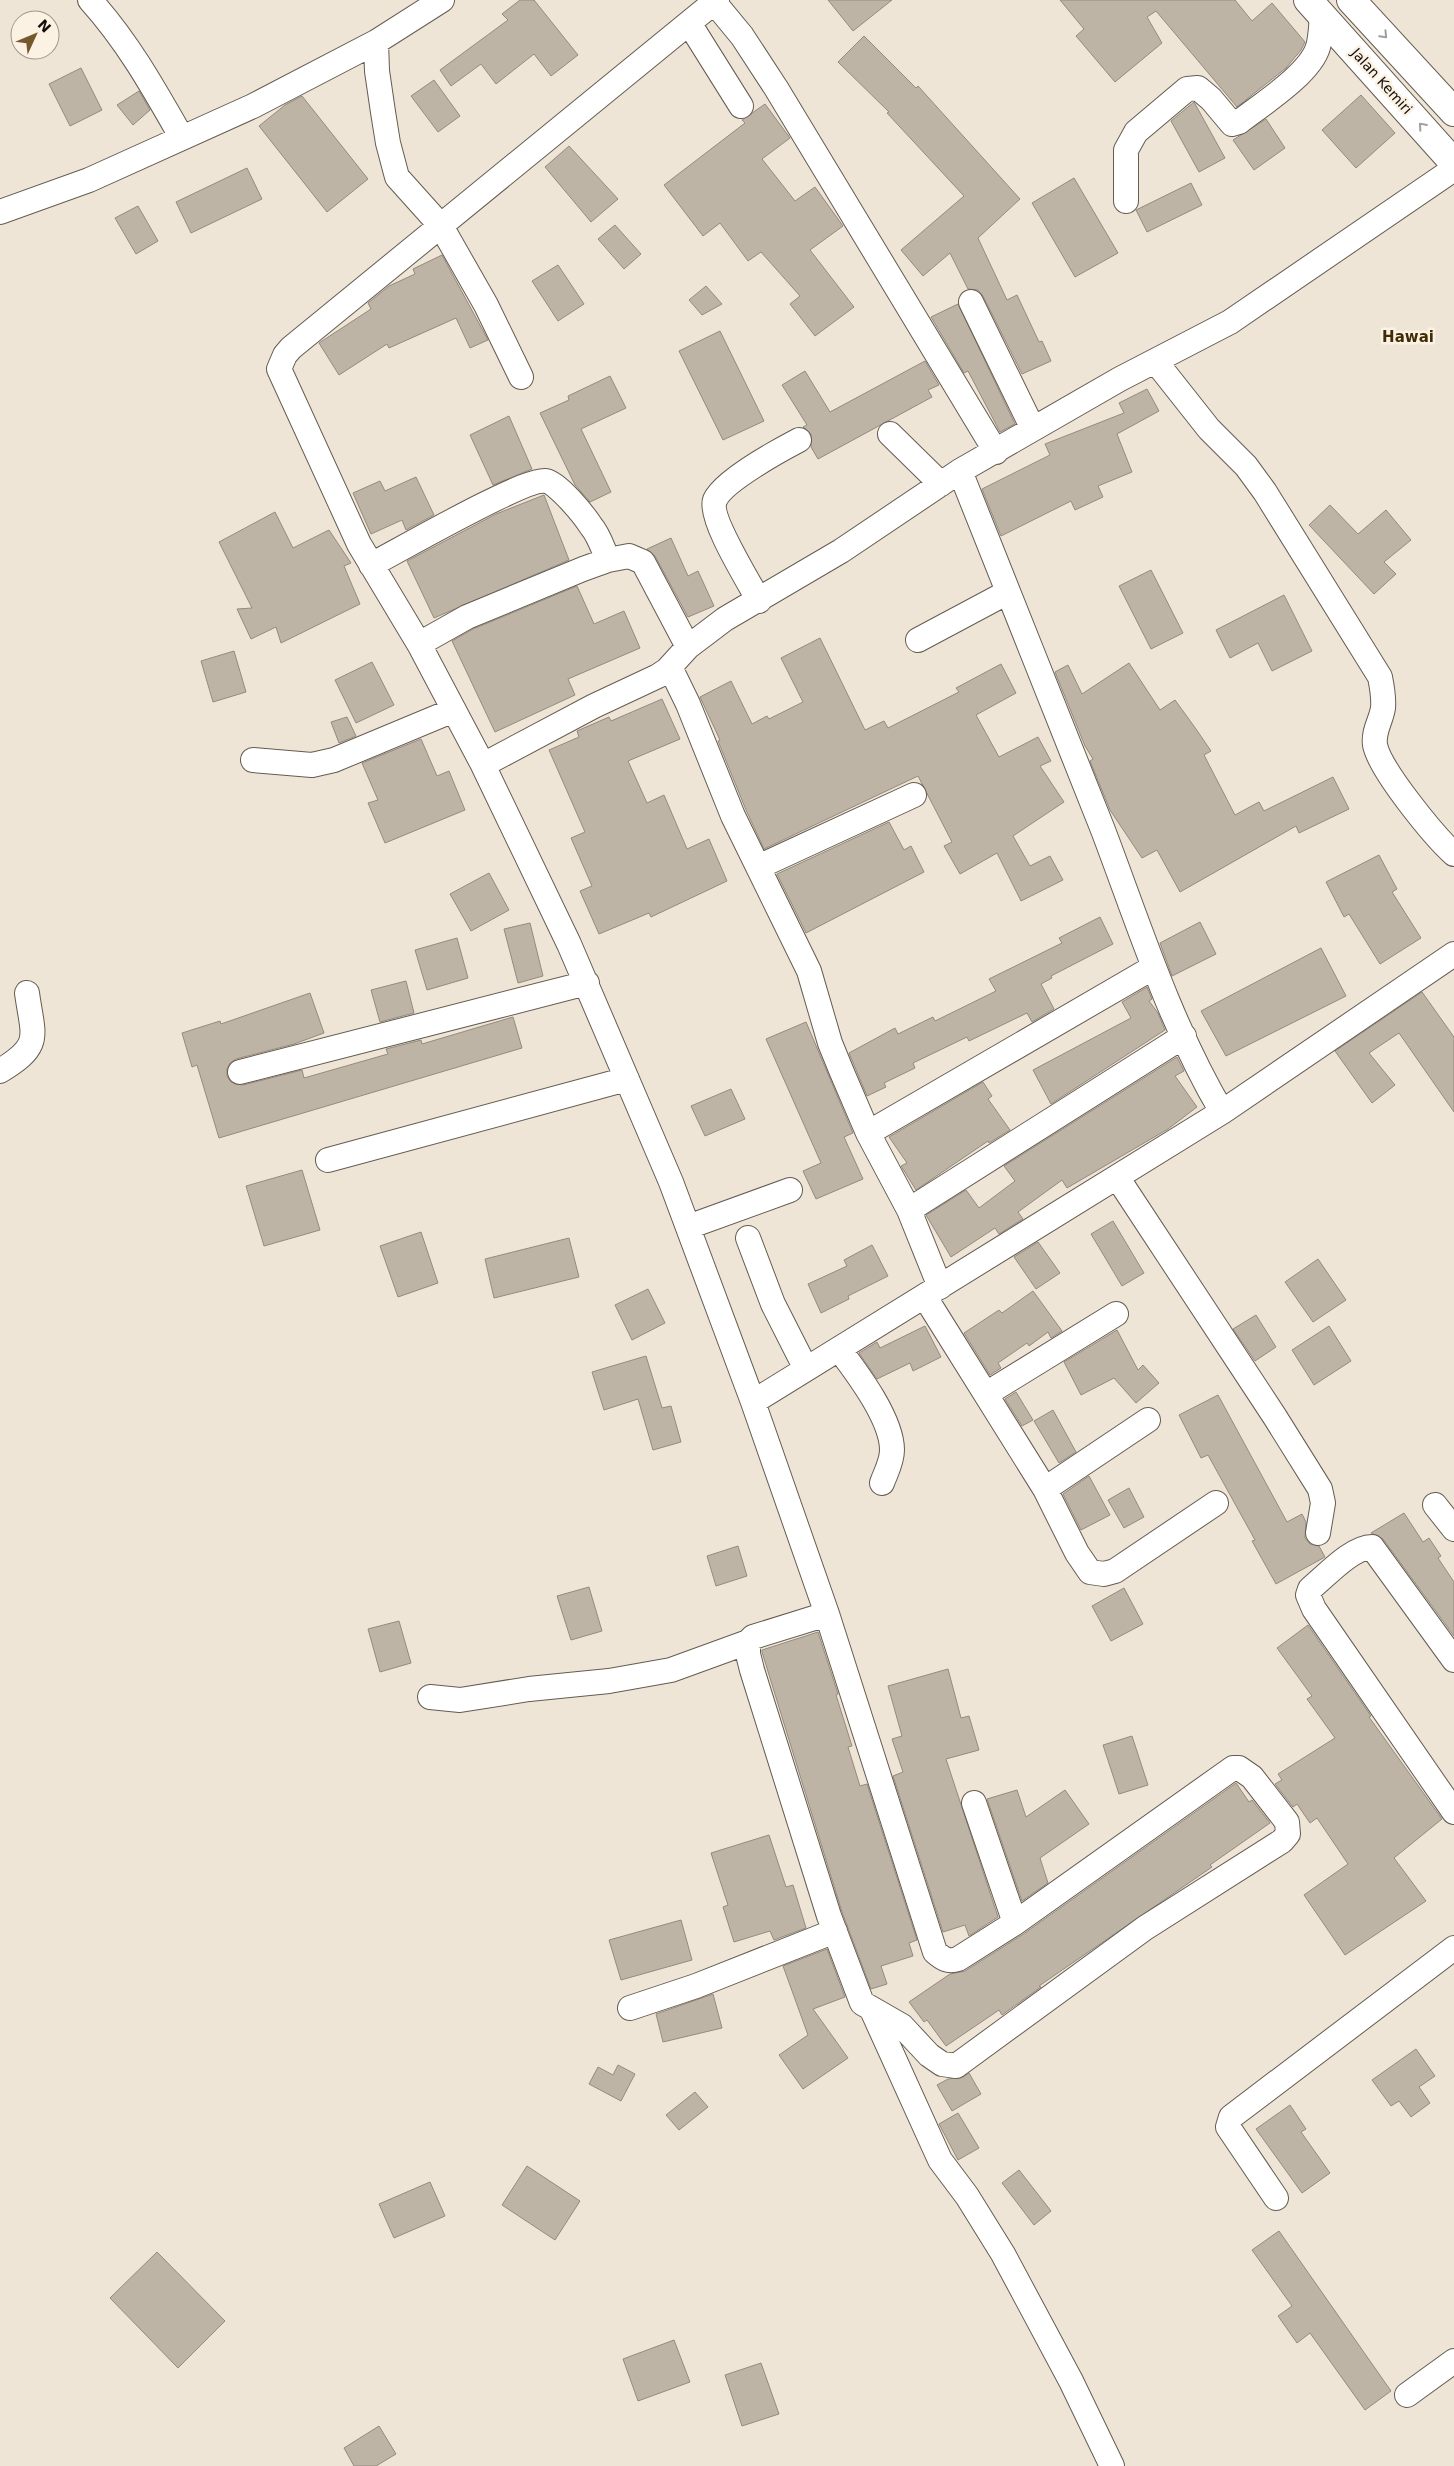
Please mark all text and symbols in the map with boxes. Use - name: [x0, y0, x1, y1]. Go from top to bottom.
- north arrow: [10, 10, 60, 60]
- text: N: [35, 16, 54, 36]
- one-way arrow: [1378, 29, 1387, 38]
- street label: Jalan Kemiri: [1348, 44, 1416, 117]
- one-way arrow: [1419, 123, 1428, 132]
- district label: Hawai: [1382, 328, 1434, 346]

